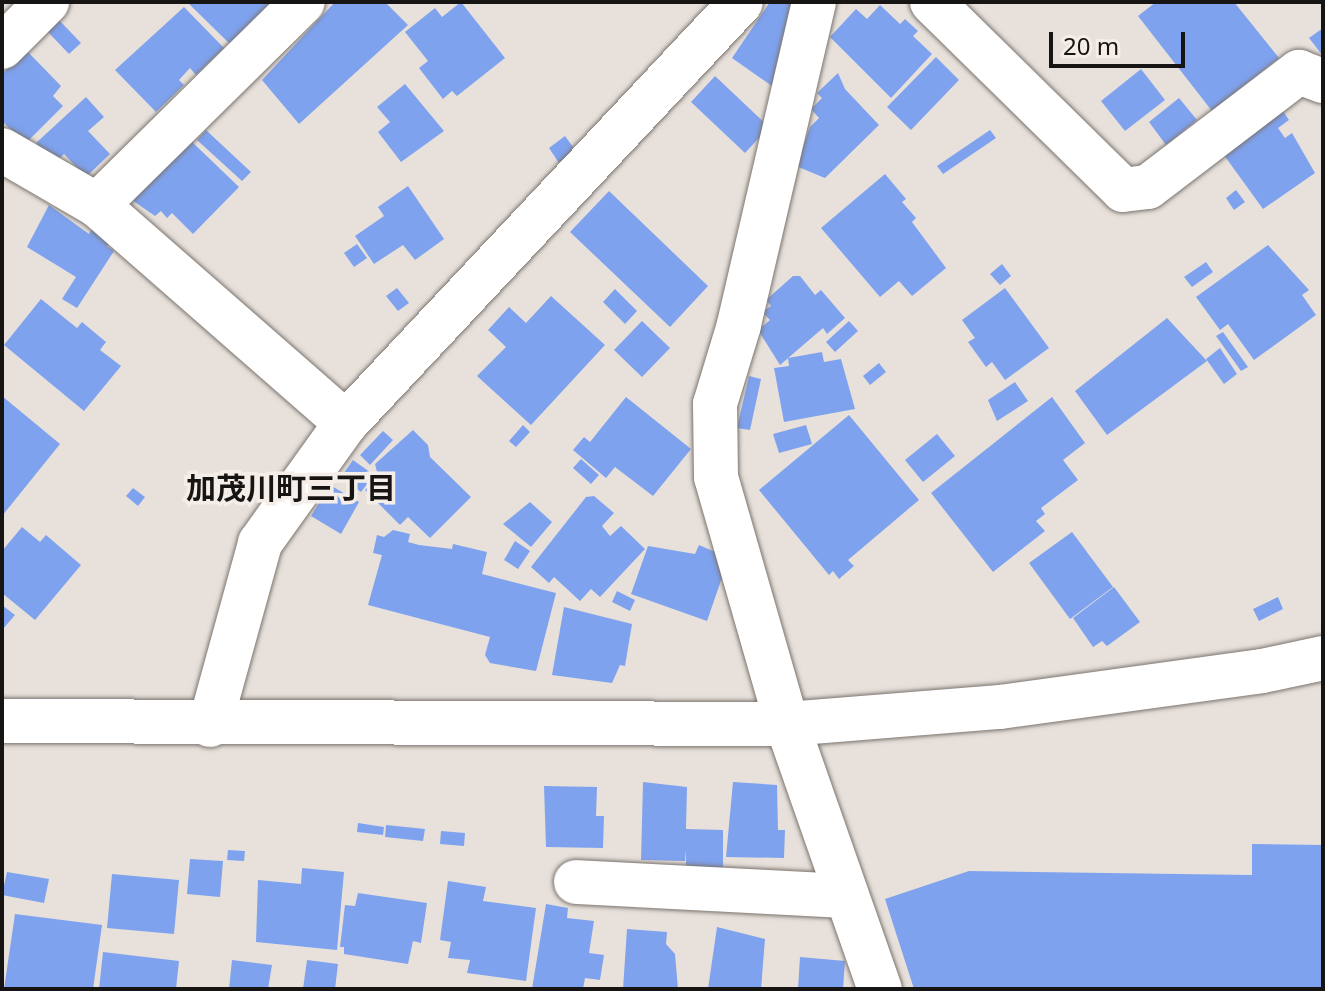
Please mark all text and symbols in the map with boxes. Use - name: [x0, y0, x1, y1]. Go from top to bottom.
- scale bar: [1053, 16, 1189, 66]
- text: 20 m: [1063, 29, 1119, 62]
- district label: 加茂川町三丁目: [186, 470, 396, 506]

